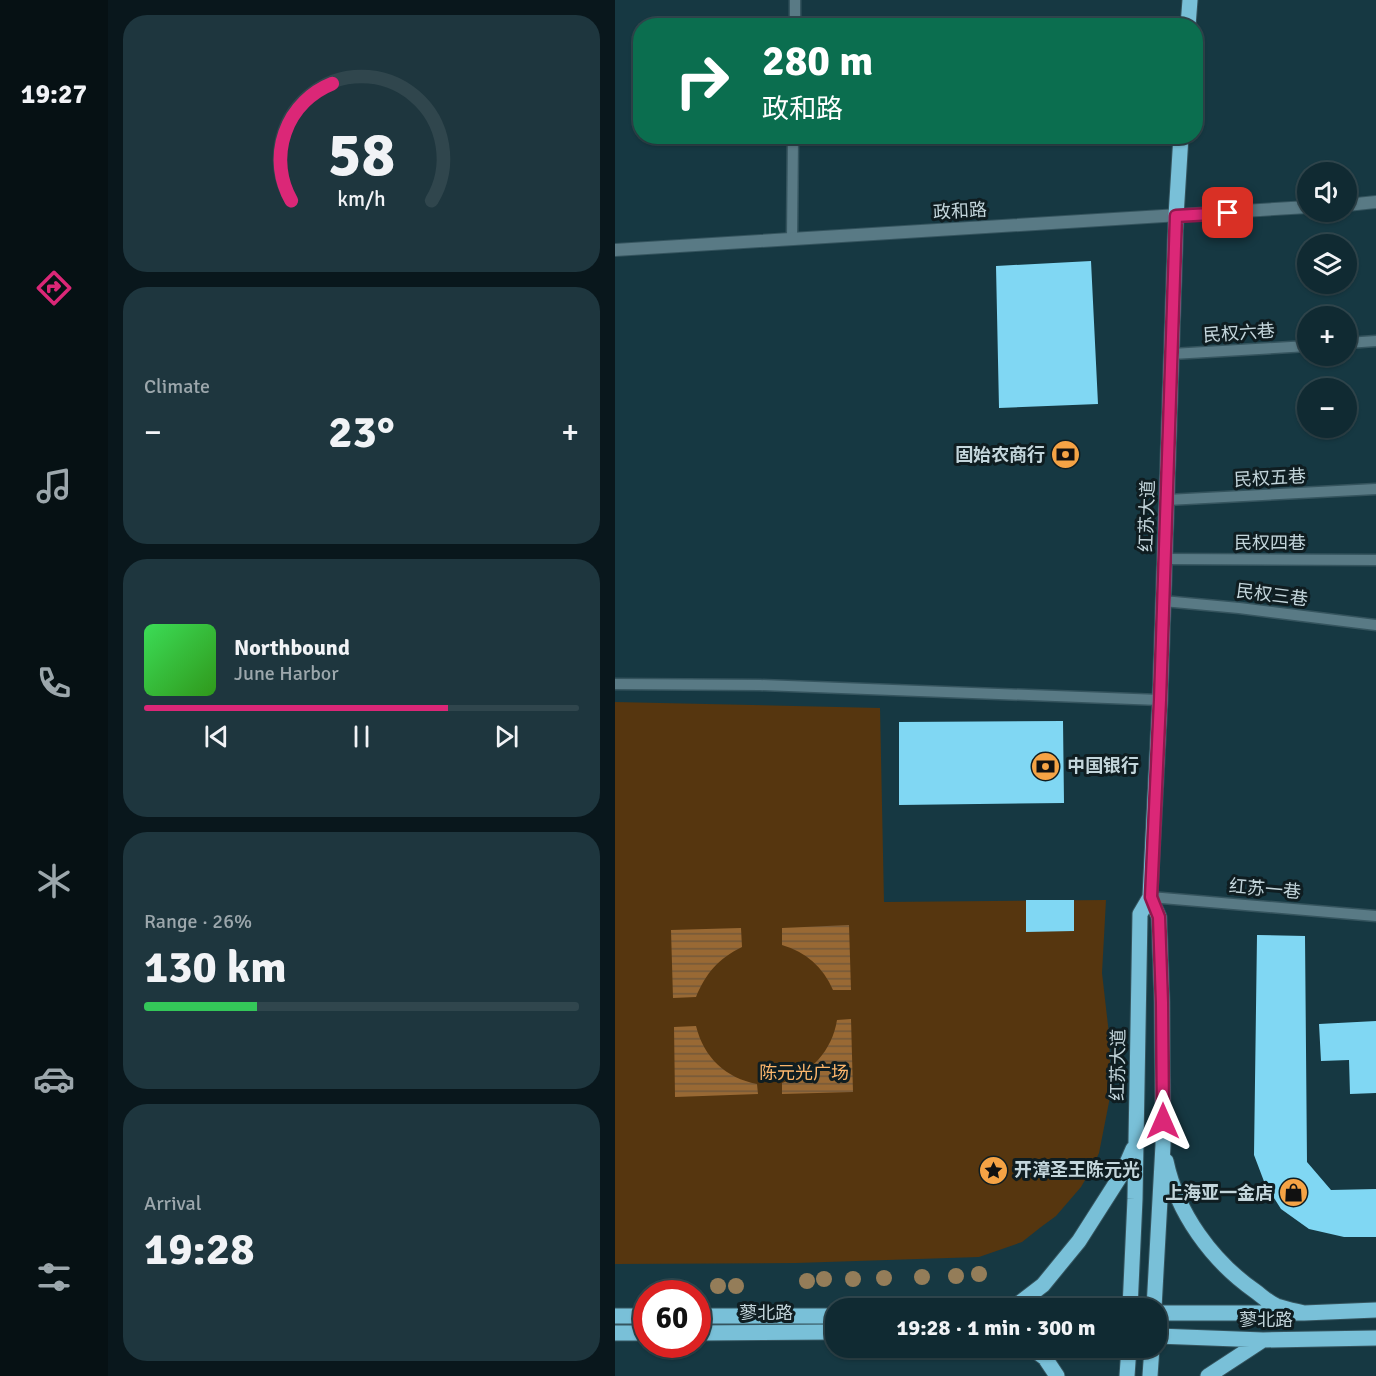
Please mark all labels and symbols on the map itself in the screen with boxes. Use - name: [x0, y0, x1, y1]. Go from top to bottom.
- pin: [1202, 187, 1253, 238]
- street label: 政和路: [932, 199, 988, 223]
- street label: 民权六巷: [1202, 320, 1276, 346]
- bank icon: 固始农商行: [1050, 439, 1082, 471]
- place label: 固始农商行: [955, 444, 1045, 466]
- street label: 民权五巷: [1233, 465, 1307, 491]
- street label: 红苏大道: [1135, 480, 1159, 552]
- street label: 民权四巷: [1234, 532, 1306, 554]
- street label: 民权三巷: [1235, 580, 1309, 610]
- bank icon: 中国银行: [1030, 750, 1062, 782]
- place label: 中国银行: [1067, 755, 1139, 777]
- street label: 红苏一巷: [1228, 875, 1302, 903]
- street label: 红苏大道: [1106, 1029, 1130, 1101]
- park label: 陈元光广场: [759, 1062, 849, 1084]
- position arrow: [1131, 1089, 1195, 1153]
- place icon: 开漳圣王陈元光: [977, 1154, 1009, 1186]
- place label: 开漳圣王陈元光: [1014, 1159, 1140, 1181]
- shop icon: 上海亚一金店: [1278, 1177, 1310, 1209]
- place label: 上海亚一金店: [1165, 1182, 1273, 1204]
- speed limit sign: 60: [633, 1280, 711, 1358]
- street label: 蓼北路: [739, 1302, 793, 1324]
- street label: 蓼北路: [1239, 1309, 1293, 1331]

